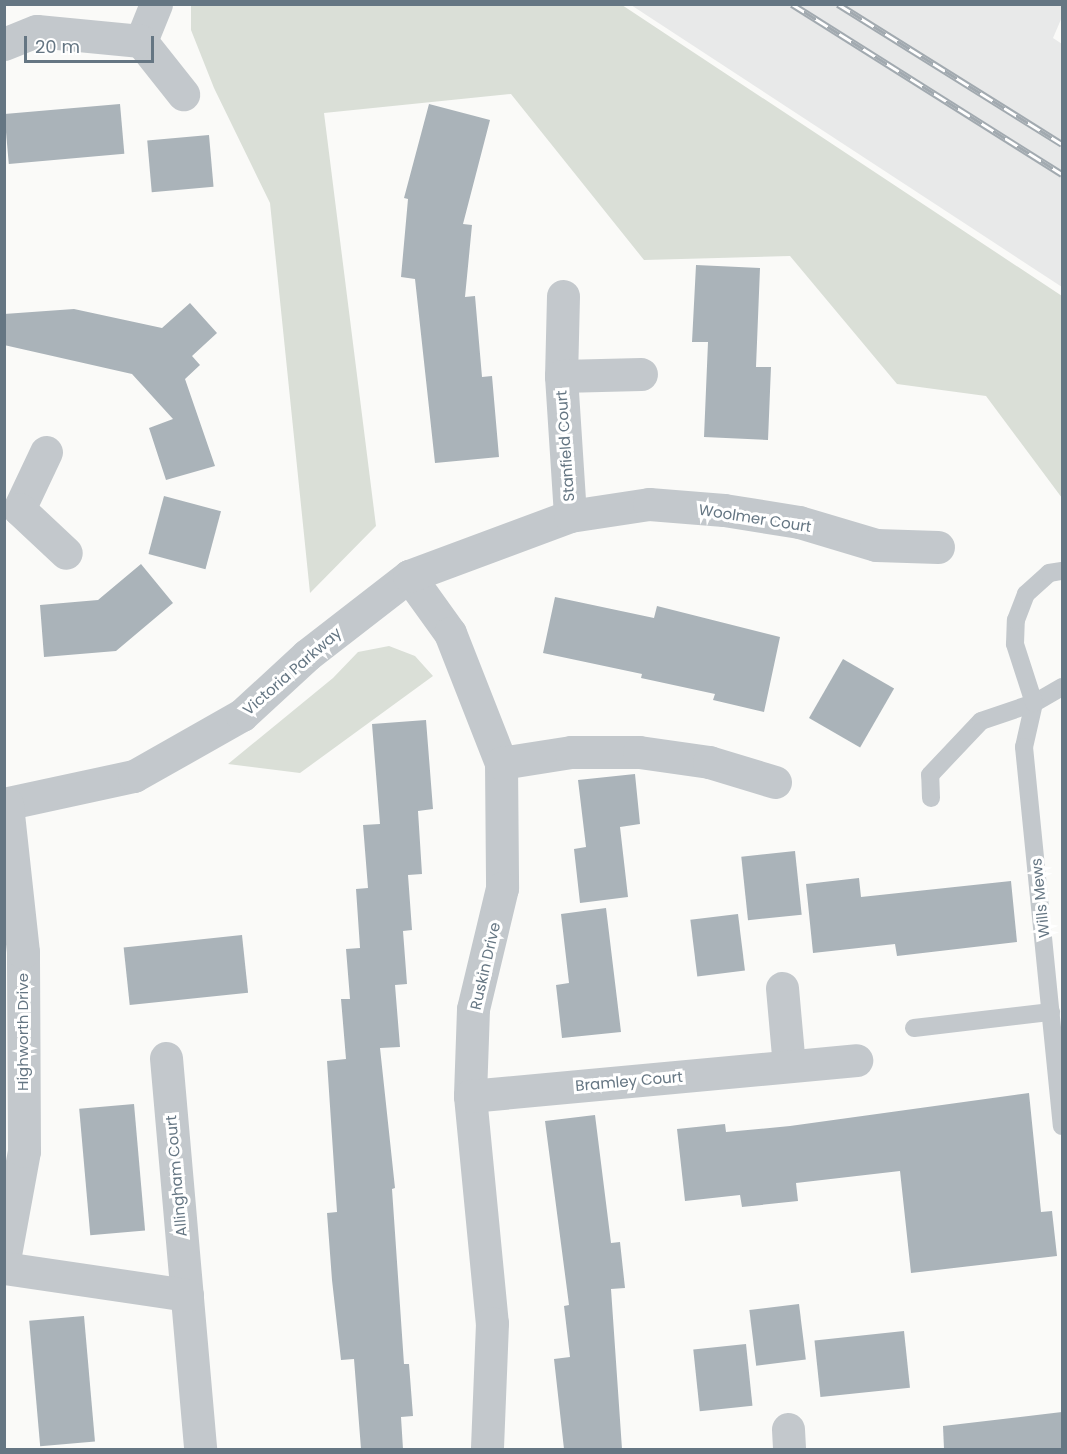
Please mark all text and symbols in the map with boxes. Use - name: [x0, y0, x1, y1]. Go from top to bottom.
- scale bar: [27, 24, 158, 62]
- text: 20 m: [35, 34, 80, 59]
- street label: Stanfield Court: [552, 390, 578, 502]
- street label: Woolmer Court: [697, 500, 813, 536]
- street label: Victoria Parkway: [239, 623, 345, 719]
- street label: Wills Mews: [1027, 857, 1053, 939]
- street label: Ruskin Drive: [466, 921, 504, 1011]
- street label: Highworth Drive: [14, 973, 32, 1091]
- street label: Bramley Court: [575, 1067, 683, 1095]
- street label: Allingham Court: [162, 1114, 190, 1238]

